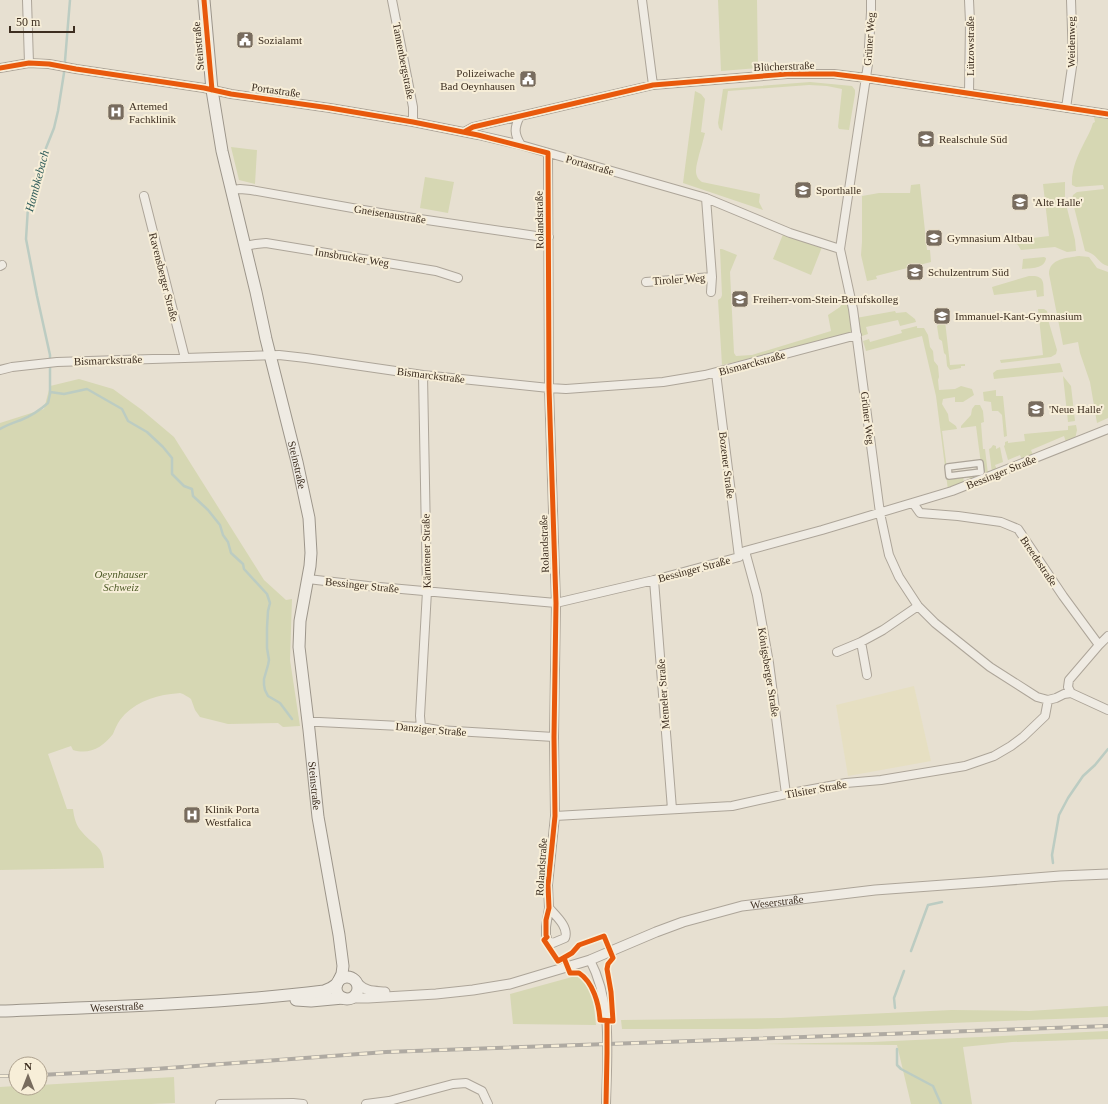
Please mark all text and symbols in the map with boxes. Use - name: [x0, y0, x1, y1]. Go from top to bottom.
- scale bar: [10, 8, 74, 34]
- street label: Grüner Weg: [861, 11, 877, 66]
- text: 50 m: [16, 15, 41, 29]
- street label: Lützowstraße: [964, 16, 976, 76]
- street label: Weidenweg: [1065, 16, 1077, 68]
- street label: Steinstraße: [190, 21, 206, 71]
- street label: Tannenbergstraße: [391, 22, 417, 100]
- public building icon: Sozialamt: [235, 30, 255, 50]
- place label: Sozialamt: [258, 34, 302, 46]
- street label: Blücherstraße: [753, 59, 815, 73]
- place label: Polizeiwache Bad Oeynhausen: [440, 67, 515, 92]
- public building icon: Polizeiwache Bad Oeynhausen: [518, 69, 538, 89]
- street label: Portastraße: [251, 81, 301, 99]
- place label: Artemed Fachklinik: [129, 100, 177, 125]
- hospital icon: Artemed Fachklinik: [106, 102, 126, 122]
- school or university icon: Realschule Süd: [916, 129, 936, 149]
- place label: Realschule Süd: [939, 133, 1008, 145]
- water label: Hambkebach: [22, 149, 52, 214]
- street label: Portastraße: [565, 152, 616, 178]
- school or university icon: Sporthalle: [793, 180, 813, 200]
- place label: Sporthalle: [816, 184, 861, 196]
- street label: Rolandstraße: [532, 191, 546, 249]
- school or university icon: 'Alte Halle': [1010, 192, 1030, 212]
- place label: 'Alte Halle': [1033, 196, 1082, 208]
- street label: Gneisenaustraße: [353, 202, 427, 226]
- school or university icon: Gymnasium Altbau: [924, 228, 944, 248]
- street label: Ravensberger Straße: [147, 231, 181, 323]
- place label: Gymnasium Altbau: [947, 232, 1033, 244]
- street label: Innsbrucker Weg: [314, 245, 390, 269]
- school or university icon: Schulzentrum Süd: [905, 262, 925, 282]
- place label: Schulzentrum Süd: [928, 266, 1009, 278]
- street label: Tiroler Weg: [652, 271, 706, 287]
- school or university icon: Freiherr-vom-Stein-Berufskolleg: [730, 289, 750, 309]
- place label: Freiherr-vom-Stein-Berufskolleg: [753, 293, 899, 305]
- school or university icon: Immanuel-Kant-Gymnasium: [932, 306, 952, 326]
- place label: Immanuel-Kant-Gymnasium: [955, 310, 1083, 322]
- street label: Bismarckstraße: [717, 348, 787, 378]
- street label: Bismarckstraße: [74, 353, 143, 367]
- street label: Bismarckstraße: [396, 365, 466, 385]
- street label: Grüner Weg: [859, 391, 877, 446]
- school or university icon: 'Neue Halle': [1026, 399, 1046, 419]
- place label: 'Neue Halle': [1049, 403, 1103, 415]
- street label: Bozener Straße: [717, 431, 737, 499]
- street label: Steinstraße: [286, 440, 309, 490]
- street label: Bessinger Straße: [964, 452, 1038, 491]
- street label: Kärntener Straße: [419, 513, 433, 589]
- street label: Rolandstraße: [537, 515, 551, 573]
- street label: Breedestraße: [1018, 534, 1060, 588]
- street label: Bessinger Straße: [657, 554, 732, 584]
- park label: Oeynhauser Schweiz: [94, 568, 148, 593]
- street label: Bessinger Straße: [324, 575, 400, 595]
- street label: Königsberger Straße: [756, 626, 782, 718]
- street label: Memeler Straße: [655, 658, 671, 730]
- street label: Danziger Straße: [395, 720, 467, 738]
- street label: Steinstraße: [306, 761, 323, 811]
- street label: Tilsiter Straße: [784, 778, 848, 800]
- place label: Klinik Porta Westfalica: [205, 803, 259, 828]
- hospital icon: Klinik Porta Westfalica: [182, 805, 202, 825]
- street label: Rolandstraße: [533, 838, 549, 896]
- street label: Weserstraße: [749, 893, 804, 911]
- street label: Weserstraße: [90, 999, 144, 1014]
- north arrow: [8, 1056, 48, 1096]
- text: N: [24, 1060, 32, 1072]

